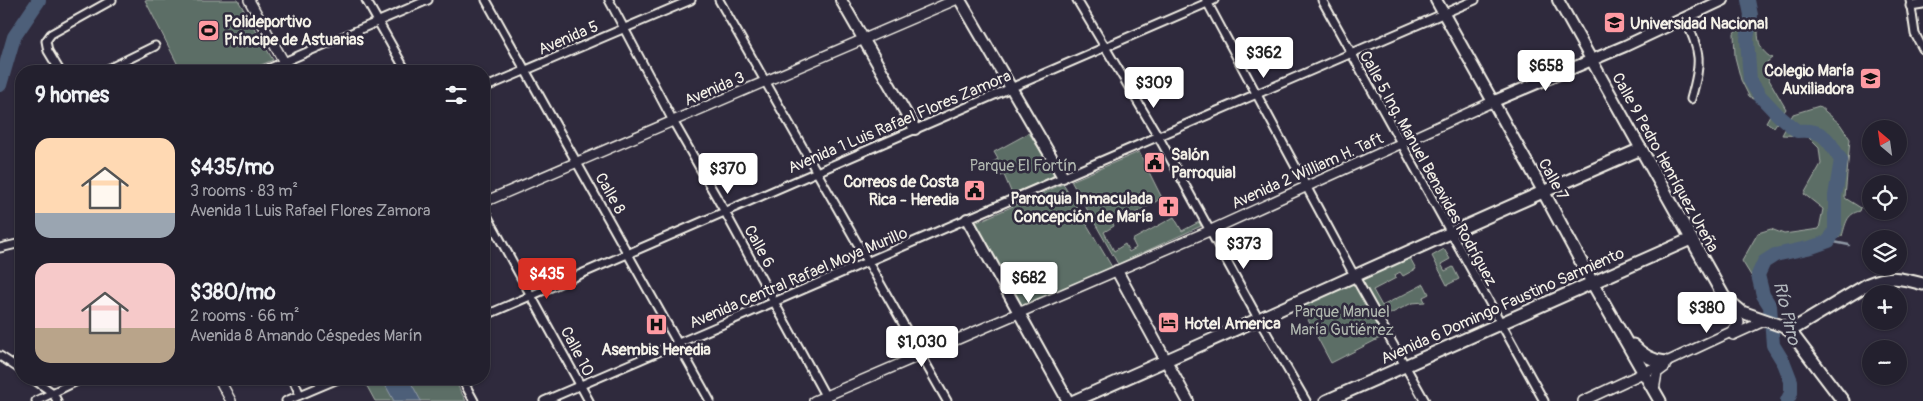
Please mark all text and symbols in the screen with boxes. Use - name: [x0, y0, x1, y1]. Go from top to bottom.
- school or university icon: Universidad Nacional: [1602, 11, 1626, 35]
- place label: Polideportivo Príncipe de Astuarias: [224, 12, 364, 50]
- place label: Universidad Nacional: [1630, 14, 1769, 34]
- street label: Avenida 5: [535, 16, 602, 60]
- sports icon: Polideportivo Príncipe de Astuarias: [196, 18, 220, 42]
- pin: $362: [1234, 36, 1294, 79]
- text: $362: [1246, 43, 1282, 63]
- street label: Calle 5 Ing. Manuel Benavides Rodríguez: [1355, 47, 1501, 290]
- pin: $658: [1516, 49, 1576, 92]
- text: $658: [1529, 56, 1563, 76]
- place label: Colegio María Auxiliadora: [1764, 61, 1855, 99]
- street label: Avenida 1 Luis Rafael Flores Zamora: [785, 66, 1014, 178]
- pin: $309: [1124, 66, 1184, 109]
- street label: Avenida 3: [681, 67, 748, 111]
- school or university icon: Colegio María Auxiliadora: [1858, 67, 1882, 91]
- street label: Calle 9 Pedro Henríquez Ureña: [1607, 69, 1723, 256]
- text: $309: [1136, 73, 1172, 93]
- icon: filters: [442, 81, 470, 109]
- text: 9 homes: [35, 82, 109, 109]
- north arrow: [1862, 120, 1908, 165]
- map controls: [1862, 120, 1907, 385]
- street label: Avenida 2 William H. Taft: [1228, 128, 1387, 213]
- place label: Salón Parroquial: [1171, 145, 1236, 183]
- public building icon: Salón Parroquial: [1143, 151, 1167, 175]
- pin: $370: [698, 152, 758, 195]
- text: $435/mo: [190, 154, 274, 181]
- street label: Calle 7: [1534, 155, 1573, 204]
- park label: Parque El Fortín: [970, 156, 1076, 176]
- icon: home: [75, 158, 135, 218]
- text: $370: [710, 159, 747, 179]
- street label: Calle 8: [590, 169, 630, 218]
- place label: Correos de Costa Rica - Heredia: [843, 172, 960, 210]
- button: locate: [1862, 175, 1907, 220]
- public building icon: Correos de Costa Rica - Heredia: [963, 178, 987, 202]
- text: 3 rooms · 83 m²: [190, 181, 298, 201]
- place label: Parroquia Inmaculada Concepción de María: [1010, 189, 1154, 227]
- church icon: Parroquia Inmaculada Concepción de María: [1157, 195, 1181, 219]
- text: Avenida 1 Luis Rafael Flores Zamora: [190, 201, 431, 221]
- street label: Calle 6: [739, 222, 779, 271]
- street label: Avenida Central Rafael Moya Murillo: [686, 223, 911, 333]
- pin: $373: [1214, 228, 1274, 270]
- button: layers: [1862, 230, 1907, 275]
- text: $373: [1227, 234, 1262, 254]
- street label: Avenida 6 Domingo Faustino Sarmiento: [1378, 243, 1628, 369]
- pin: $435: [517, 258, 577, 300]
- pin: $682: [999, 262, 1059, 304]
- text: $435: [529, 264, 565, 284]
- text: $682: [1012, 268, 1047, 288]
- text: $380/mo: [190, 279, 276, 306]
- water label: Río Pirro: [1768, 279, 1806, 348]
- icon: home: [75, 283, 135, 343]
- button: +: [1862, 285, 1907, 330]
- pin: $380: [1677, 292, 1737, 334]
- text: $380: [1689, 298, 1725, 318]
- park label: Parque Manuel María Gutiérrez: [1290, 302, 1394, 340]
- text: 2 rooms · 66 m²: [190, 306, 300, 326]
- hotel icon: Hotel America: [1156, 311, 1180, 335]
- hospital icon: Asembis Heredia: [644, 313, 668, 337]
- place label: Hotel America: [1184, 314, 1281, 334]
- street label: Calle 10: [556, 323, 599, 380]
- text: Avenida 8 Amando Céspedes Marín: [190, 326, 422, 346]
- pin: $1,030: [881, 326, 963, 368]
- text: $1,030: [897, 332, 947, 352]
- place label: Asembis Heredia: [601, 340, 711, 360]
- button: −: [1862, 340, 1907, 385]

